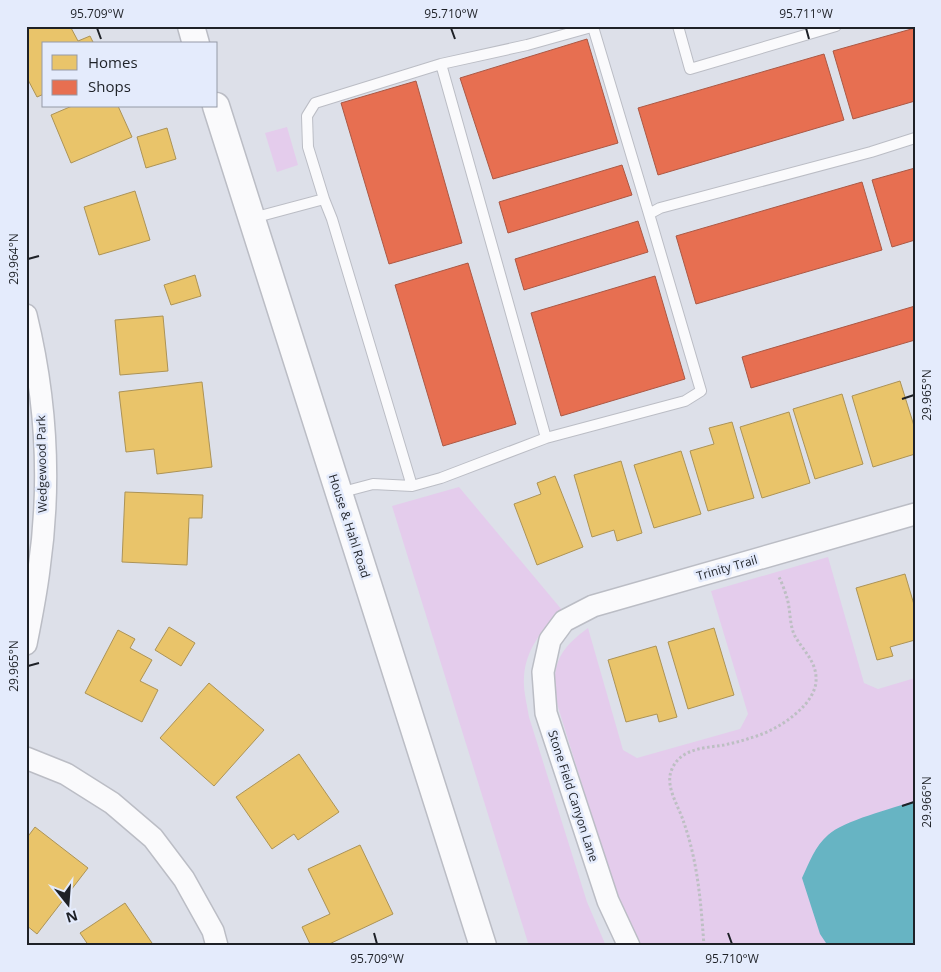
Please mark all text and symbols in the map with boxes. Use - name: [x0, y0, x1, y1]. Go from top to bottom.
- text: 95.709°W: [70, 5, 124, 22]
- text: 95.710°W: [424, 5, 478, 22]
- text: 95.711°W: [779, 5, 833, 22]
- legend: [42, 42, 218, 108]
- text: Homes: [88, 52, 138, 72]
- text: Shops: [88, 76, 131, 96]
- text: 29.964°N: [5, 233, 22, 285]
- text: 29.965°N: [918, 369, 935, 421]
- street label: Wedgewood Park: [32, 414, 51, 513]
- street label: House & Hahl Road: [325, 472, 374, 580]
- street label: Trinity Trail: [694, 551, 759, 584]
- text: 29.965°N: [5, 640, 22, 692]
- street label: Stone Field Canyon Lane: [544, 728, 603, 864]
- text: 29.966°N: [918, 776, 935, 828]
- north arrow: [42, 880, 92, 930]
- text: N: [64, 906, 80, 928]
- text: 95.709°W: [350, 950, 404, 967]
- text: 95.710°W: [705, 950, 759, 967]

